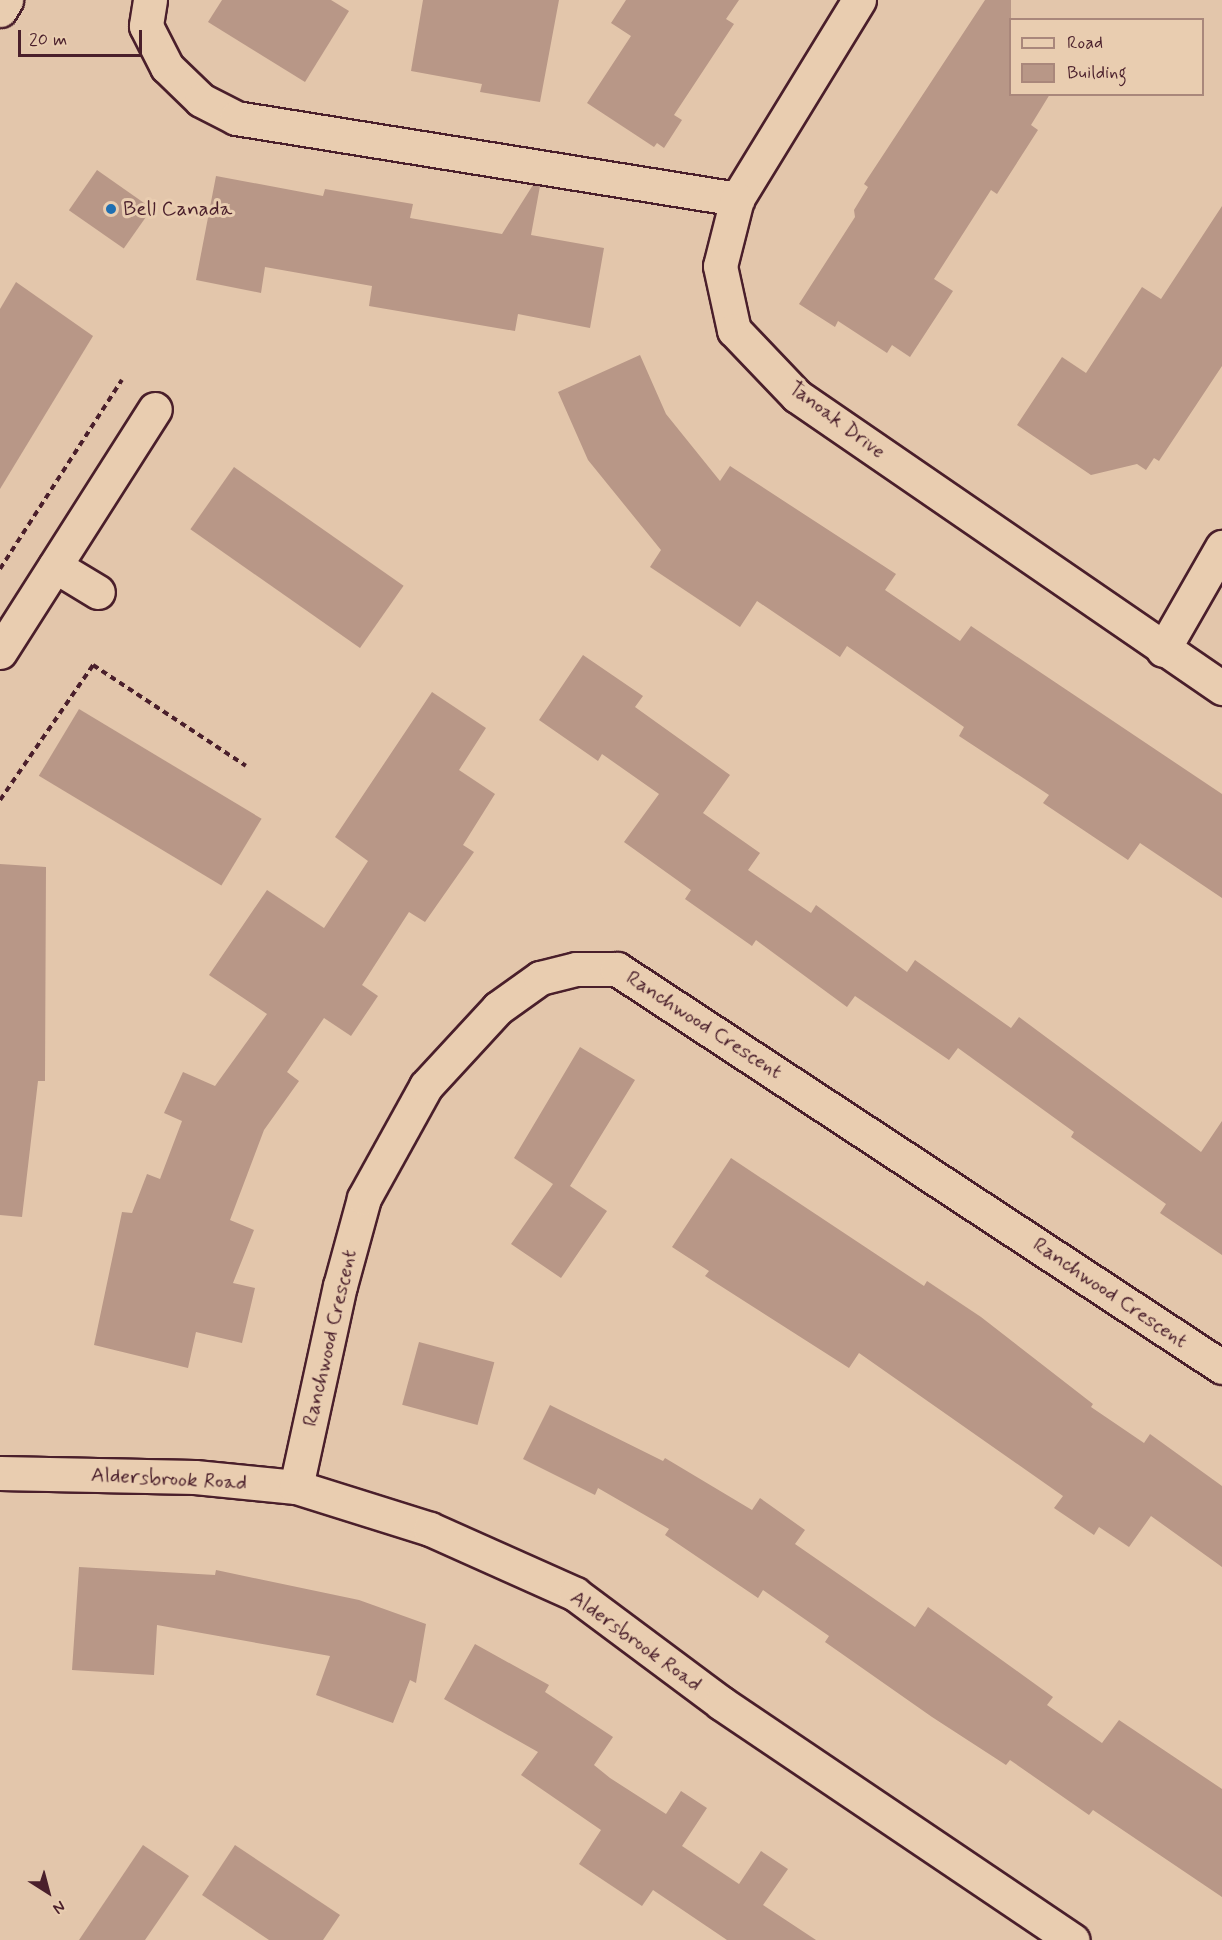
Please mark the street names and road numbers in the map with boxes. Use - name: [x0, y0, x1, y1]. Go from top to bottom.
- street label: Tanoak Drive: [784, 375, 890, 465]
- street label: Ranchwood Crescent: [620, 964, 788, 1086]
- street label: Ranchwood Crescent: [1027, 1231, 1193, 1355]
- street label: Ranchwood Crescent: [297, 1246, 363, 1430]
- street label: Aldersbrook Road: [91, 1462, 247, 1496]
- street label: Aldersbrook Road: [566, 1585, 706, 1697]

